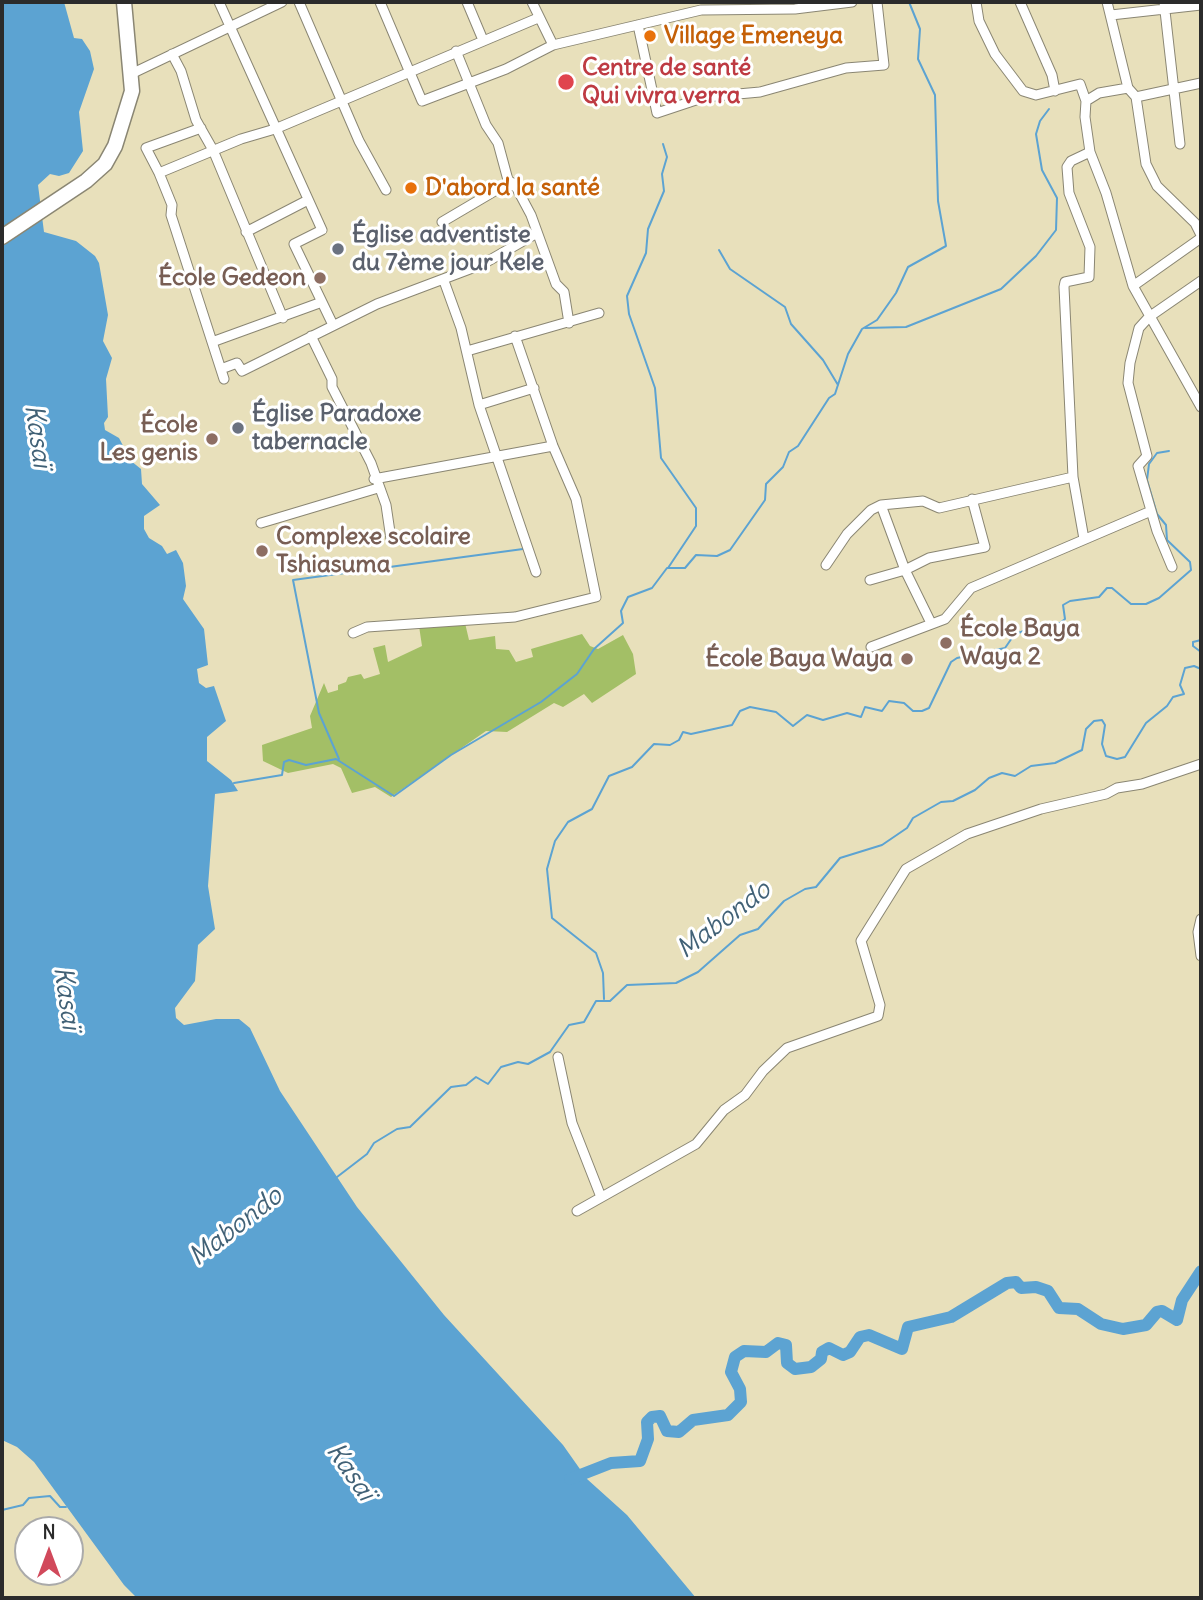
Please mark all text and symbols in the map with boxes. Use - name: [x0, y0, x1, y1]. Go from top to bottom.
- place label: Village Emeneya: [664, 22, 843, 50]
- marker: Village Emeneya: [642, 28, 658, 44]
- place label: Centre de santé Qui vivra verra: [582, 54, 751, 110]
- marker: Centre de santé Qui vivra verra: [556, 72, 576, 92]
- place label: D'abord la santé: [425, 174, 600, 202]
- marker: D'abord la santé: [403, 180, 419, 196]
- place label: Église adventiste du 7ème jour Kele: [352, 221, 544, 277]
- marker: Église adventiste du 7ème jour Kele: [330, 241, 346, 257]
- place label: École Gedeon: [158, 264, 306, 292]
- marker: École Gedeon: [312, 270, 328, 286]
- place label: Église Paradoxe tabernacle: [252, 400, 421, 456]
- water label: Kasaï: [17, 403, 57, 469]
- place label: École Les genis: [100, 411, 198, 467]
- marker: Église Paradoxe tabernacle: [230, 420, 246, 436]
- marker: École Les genis: [204, 431, 220, 447]
- place label: Complexe scolaire Tshiasuma: [276, 523, 471, 579]
- marker: Complexe scolaire Tshiasuma: [254, 543, 270, 559]
- place label: École Baya Waya 2: [960, 615, 1080, 671]
- marker: École Baya Waya 2: [938, 635, 954, 651]
- place label: École Baya Waya: [706, 645, 893, 673]
- marker: École Baya Waya: [899, 651, 915, 667]
- water label: Mabondo: [671, 875, 777, 965]
- water label: Kasaï: [46, 965, 86, 1031]
- water label: Mabondo: [183, 1181, 289, 1273]
- water label: Kasaï: [319, 1437, 381, 1507]
- north arrow: [14, 1516, 84, 1586]
- text: N: [42, 1520, 56, 1544]

